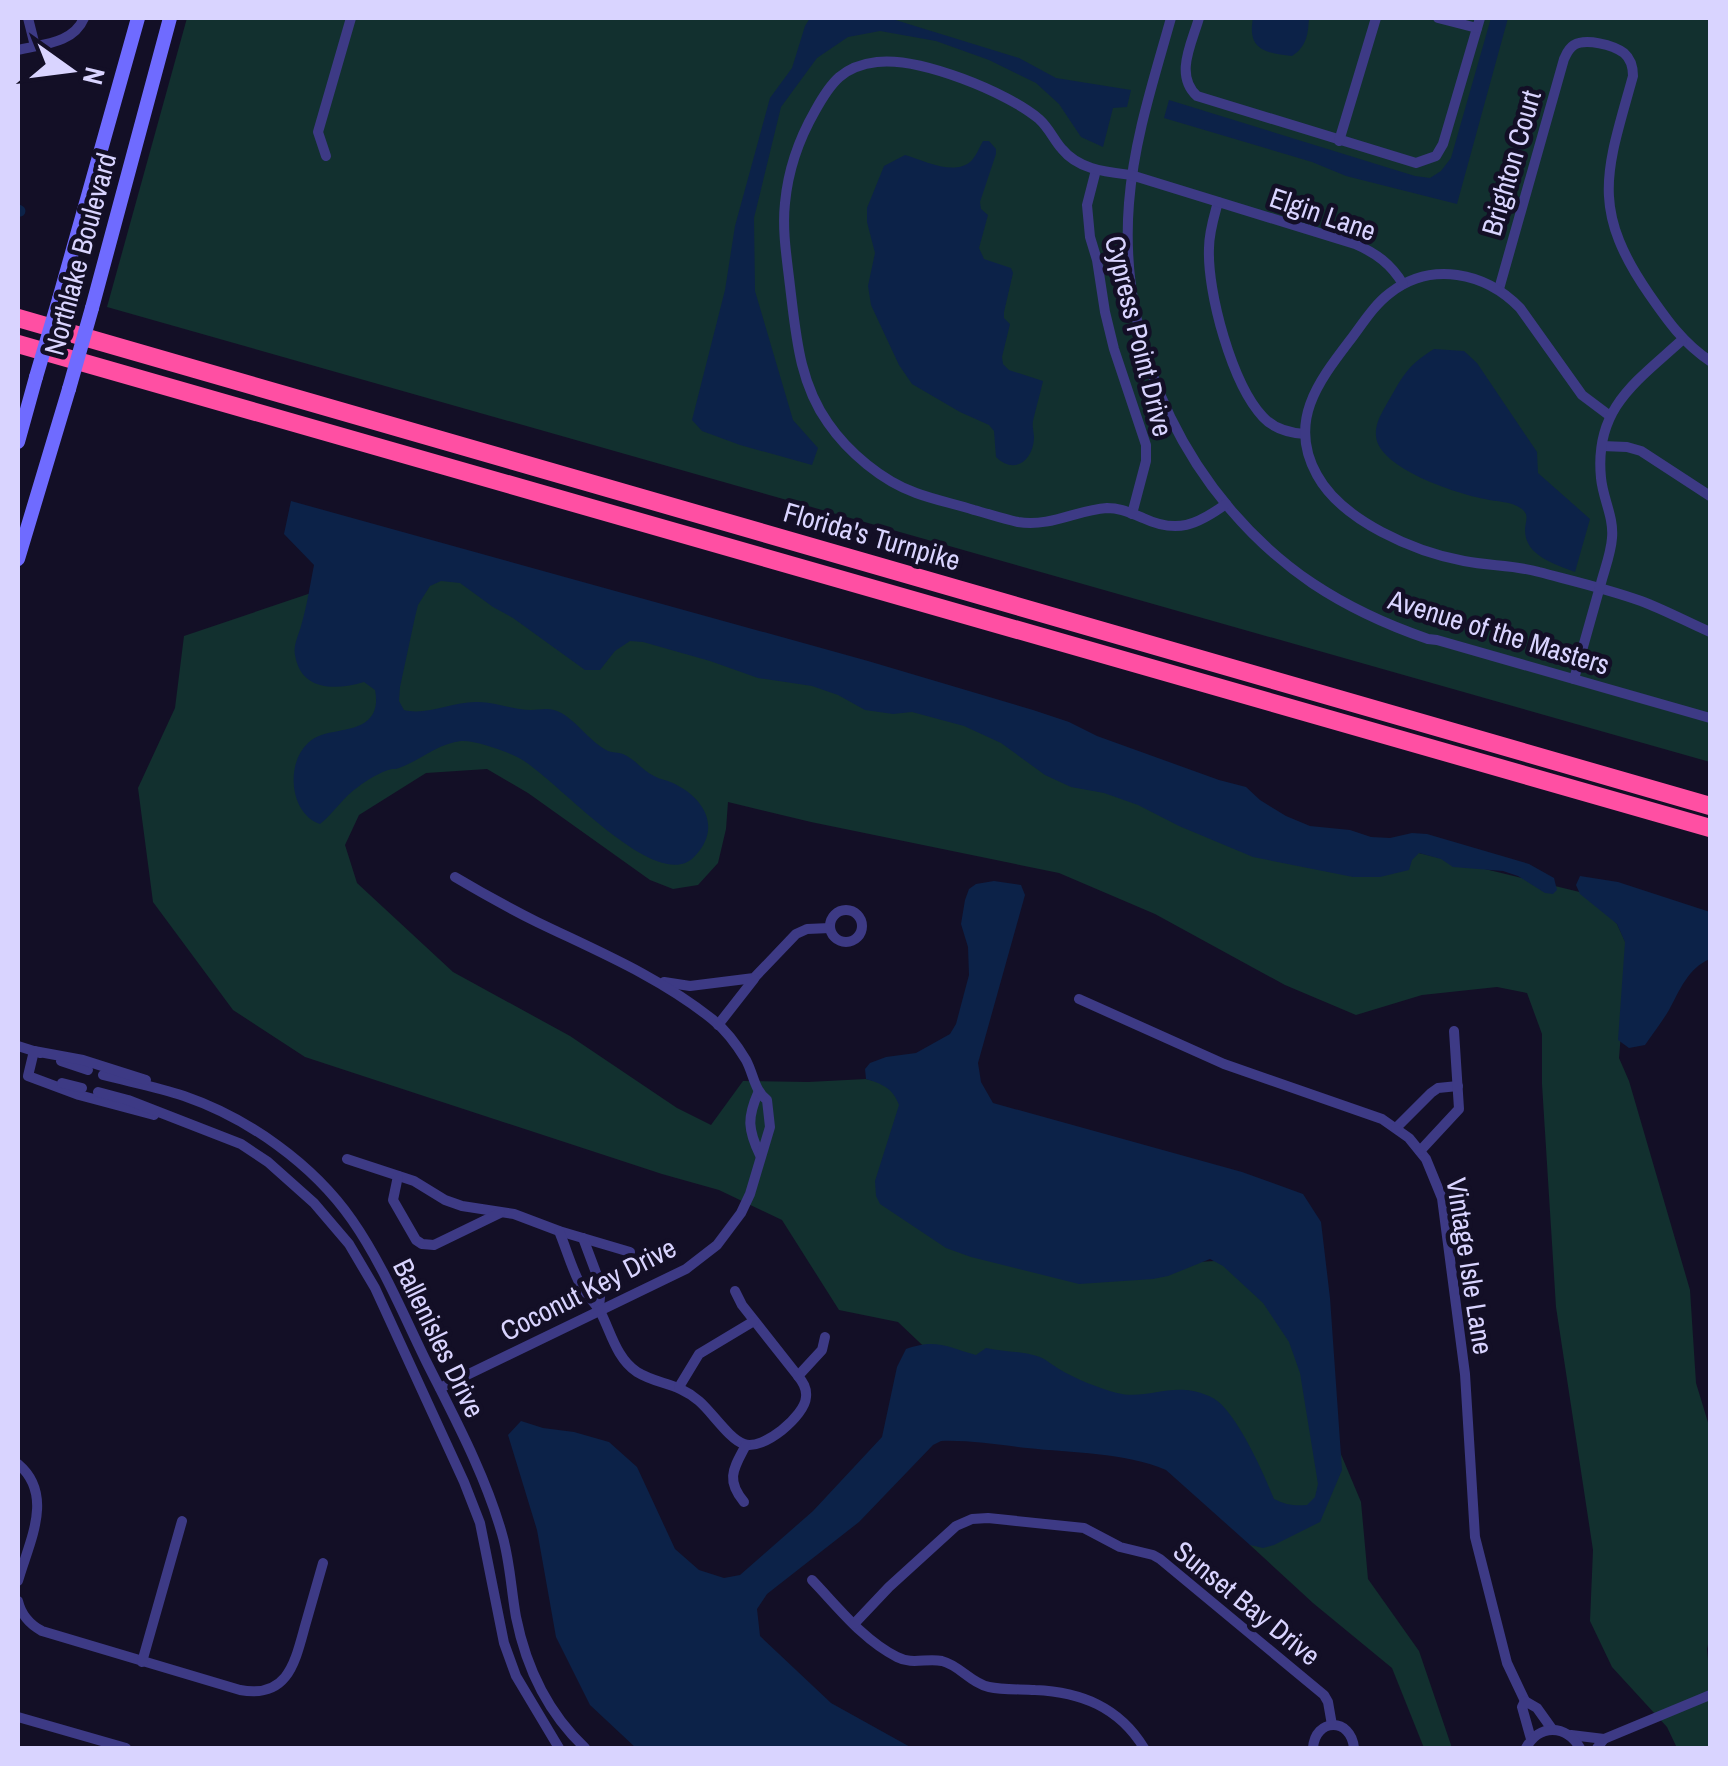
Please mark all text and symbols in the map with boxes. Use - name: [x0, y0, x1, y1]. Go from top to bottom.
- north arrow: [20, 20, 120, 120]
- text: N: [74, 63, 115, 89]
- street label: Brighton Court: [1472, 86, 1550, 240]
- street label: Northlake Boulevard: [35, 149, 125, 359]
- street label: Elgin Lane: [1265, 178, 1381, 250]
- street label: Cypress Point Drive: [1096, 232, 1182, 440]
- street label: Florida's Turnpike: [779, 493, 965, 579]
- street label: Avenue of the Masters: [1383, 580, 1614, 684]
- street label: Vintage Isle Lane: [1437, 1175, 1503, 1357]
- street label: Coconut Key Drive: [494, 1228, 682, 1350]
- street label: Ballenisles Drive: [384, 1252, 494, 1424]
- street label: Sunset Bay Drive: [1166, 1532, 1328, 1674]

